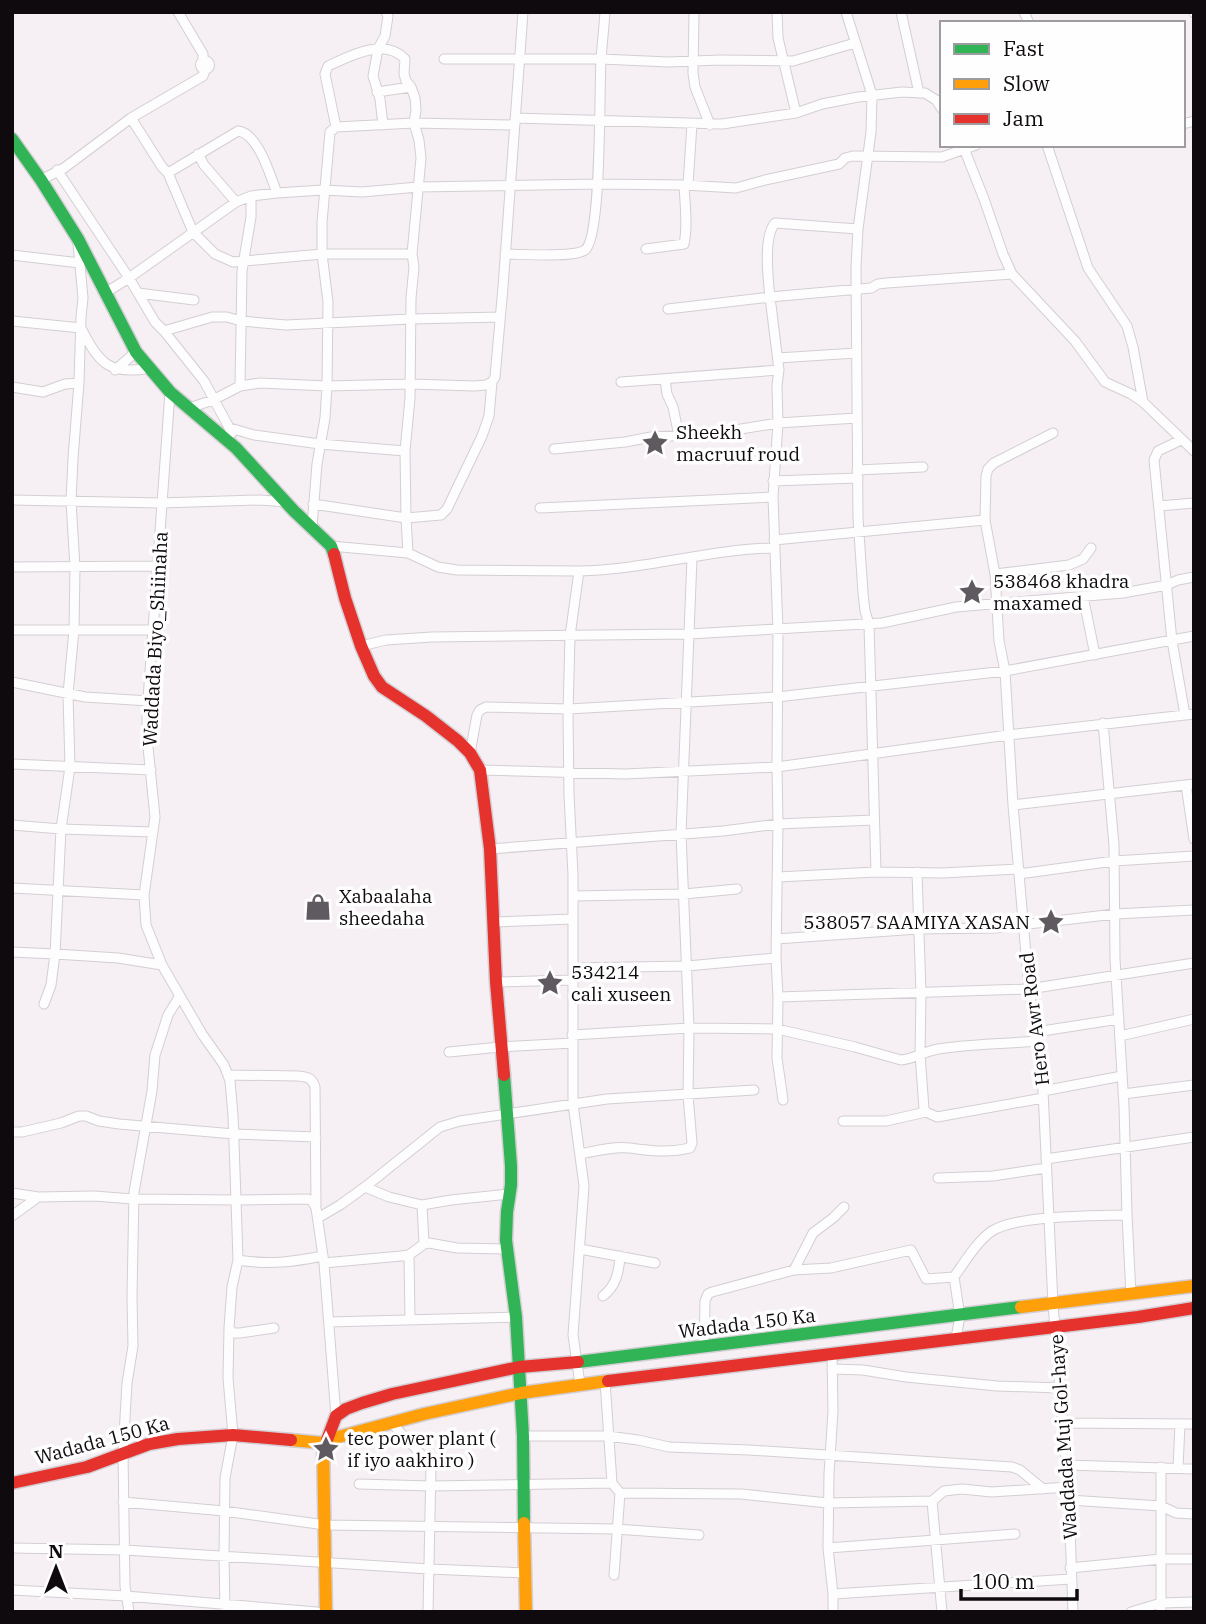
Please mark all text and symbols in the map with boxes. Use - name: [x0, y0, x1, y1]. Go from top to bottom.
- legend: [940, 21, 1185, 147]
- text: Fast: [1003, 34, 1044, 62]
- text: Slow: [1003, 69, 1050, 97]
- text: Jam: [1003, 104, 1044, 132]
- place label: Sheekh macruuf roud: [676, 420, 800, 466]
- place icon: Sheekh macruuf roud: [640, 428, 670, 458]
- street label: Waddada Biyo_Shiinaha: [137, 531, 173, 747]
- place label: 538468 khadra maxamed: [993, 569, 1129, 615]
- place icon: 538468 khadra maxamed: [957, 577, 987, 607]
- place label: Xabaalaha sheedaha: [339, 884, 432, 930]
- shop icon: Xabaalaha sheedaha: [303, 892, 333, 922]
- place icon: 538057 SAAMIYA XASAN: [1036, 907, 1066, 937]
- place label: 538057 SAAMIYA XASAN: [803, 910, 1030, 934]
- street label: Hero Awr Road: [1014, 951, 1054, 1087]
- place label: 534214 cali xuseen: [571, 960, 671, 1006]
- place icon: 534214 cali xuseen: [535, 968, 565, 998]
- street label: Wadada 150 Ka: [677, 1303, 817, 1343]
- street label: Waddada Muj Gol-haye: [1044, 1334, 1082, 1540]
- street label: Wadada 150 Ka: [32, 1411, 172, 1469]
- place label: tec power plant ( if iyo aakhiro ): [347, 1426, 496, 1472]
- place icon: tec power plant ( if iyo aakhiro ): [311, 1434, 341, 1464]
- north arrow: [21, 1533, 91, 1603]
- text: N: [48, 1539, 64, 1563]
- scale bar: [961, 1558, 1076, 1602]
- text: 100 m: [972, 1567, 1035, 1595]

